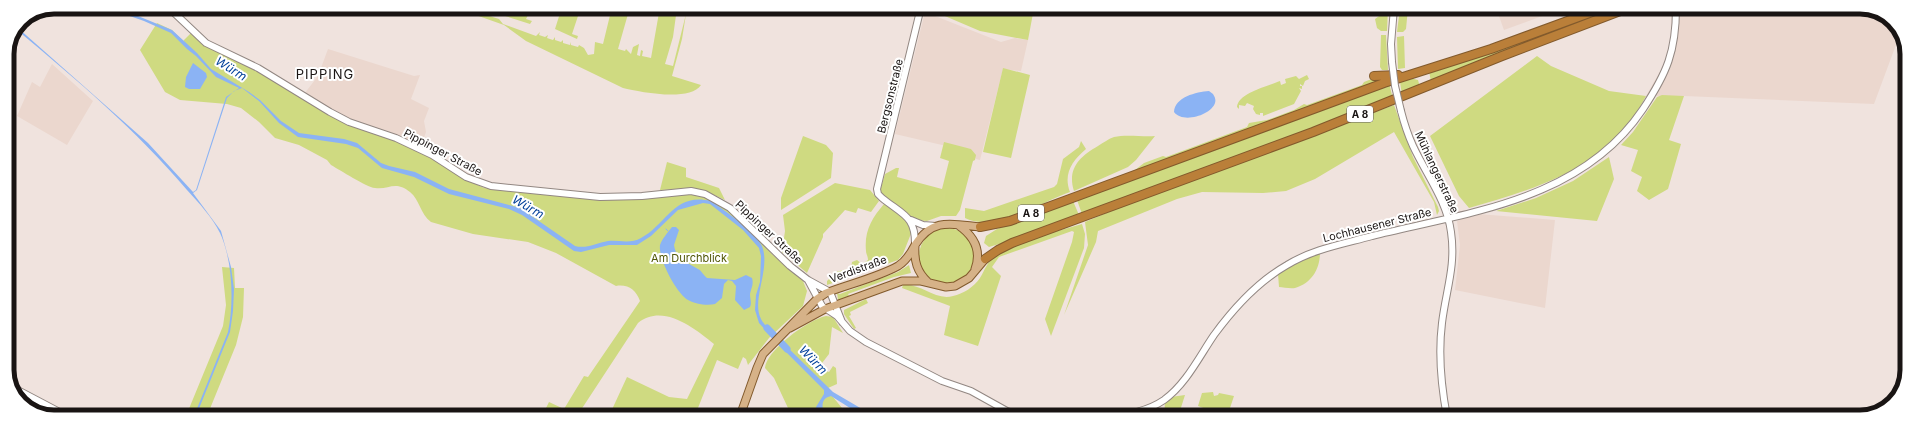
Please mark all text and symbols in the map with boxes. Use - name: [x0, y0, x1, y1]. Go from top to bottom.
- water label: Würm: [213, 53, 250, 84]
- street label: Bergsonstraße: [874, 57, 906, 135]
- district label: PIPPING: [296, 66, 354, 82]
- road number: A 8: [1347, 106, 1373, 122]
- street label: Pippinger Straße: [401, 125, 485, 179]
- street label: Mühlangerstraße: [1412, 129, 1462, 215]
- water label: Würm: [510, 192, 547, 222]
- street label: Pippinger Straße: [732, 197, 806, 267]
- road number: A 8: [1018, 205, 1044, 221]
- street label: Lochhausener Straße: [1321, 205, 1433, 245]
- park label: Am Durchblick: [651, 251, 727, 265]
- street label: Verdistraße: [828, 252, 888, 286]
- water label: Würm: [796, 342, 831, 377]

